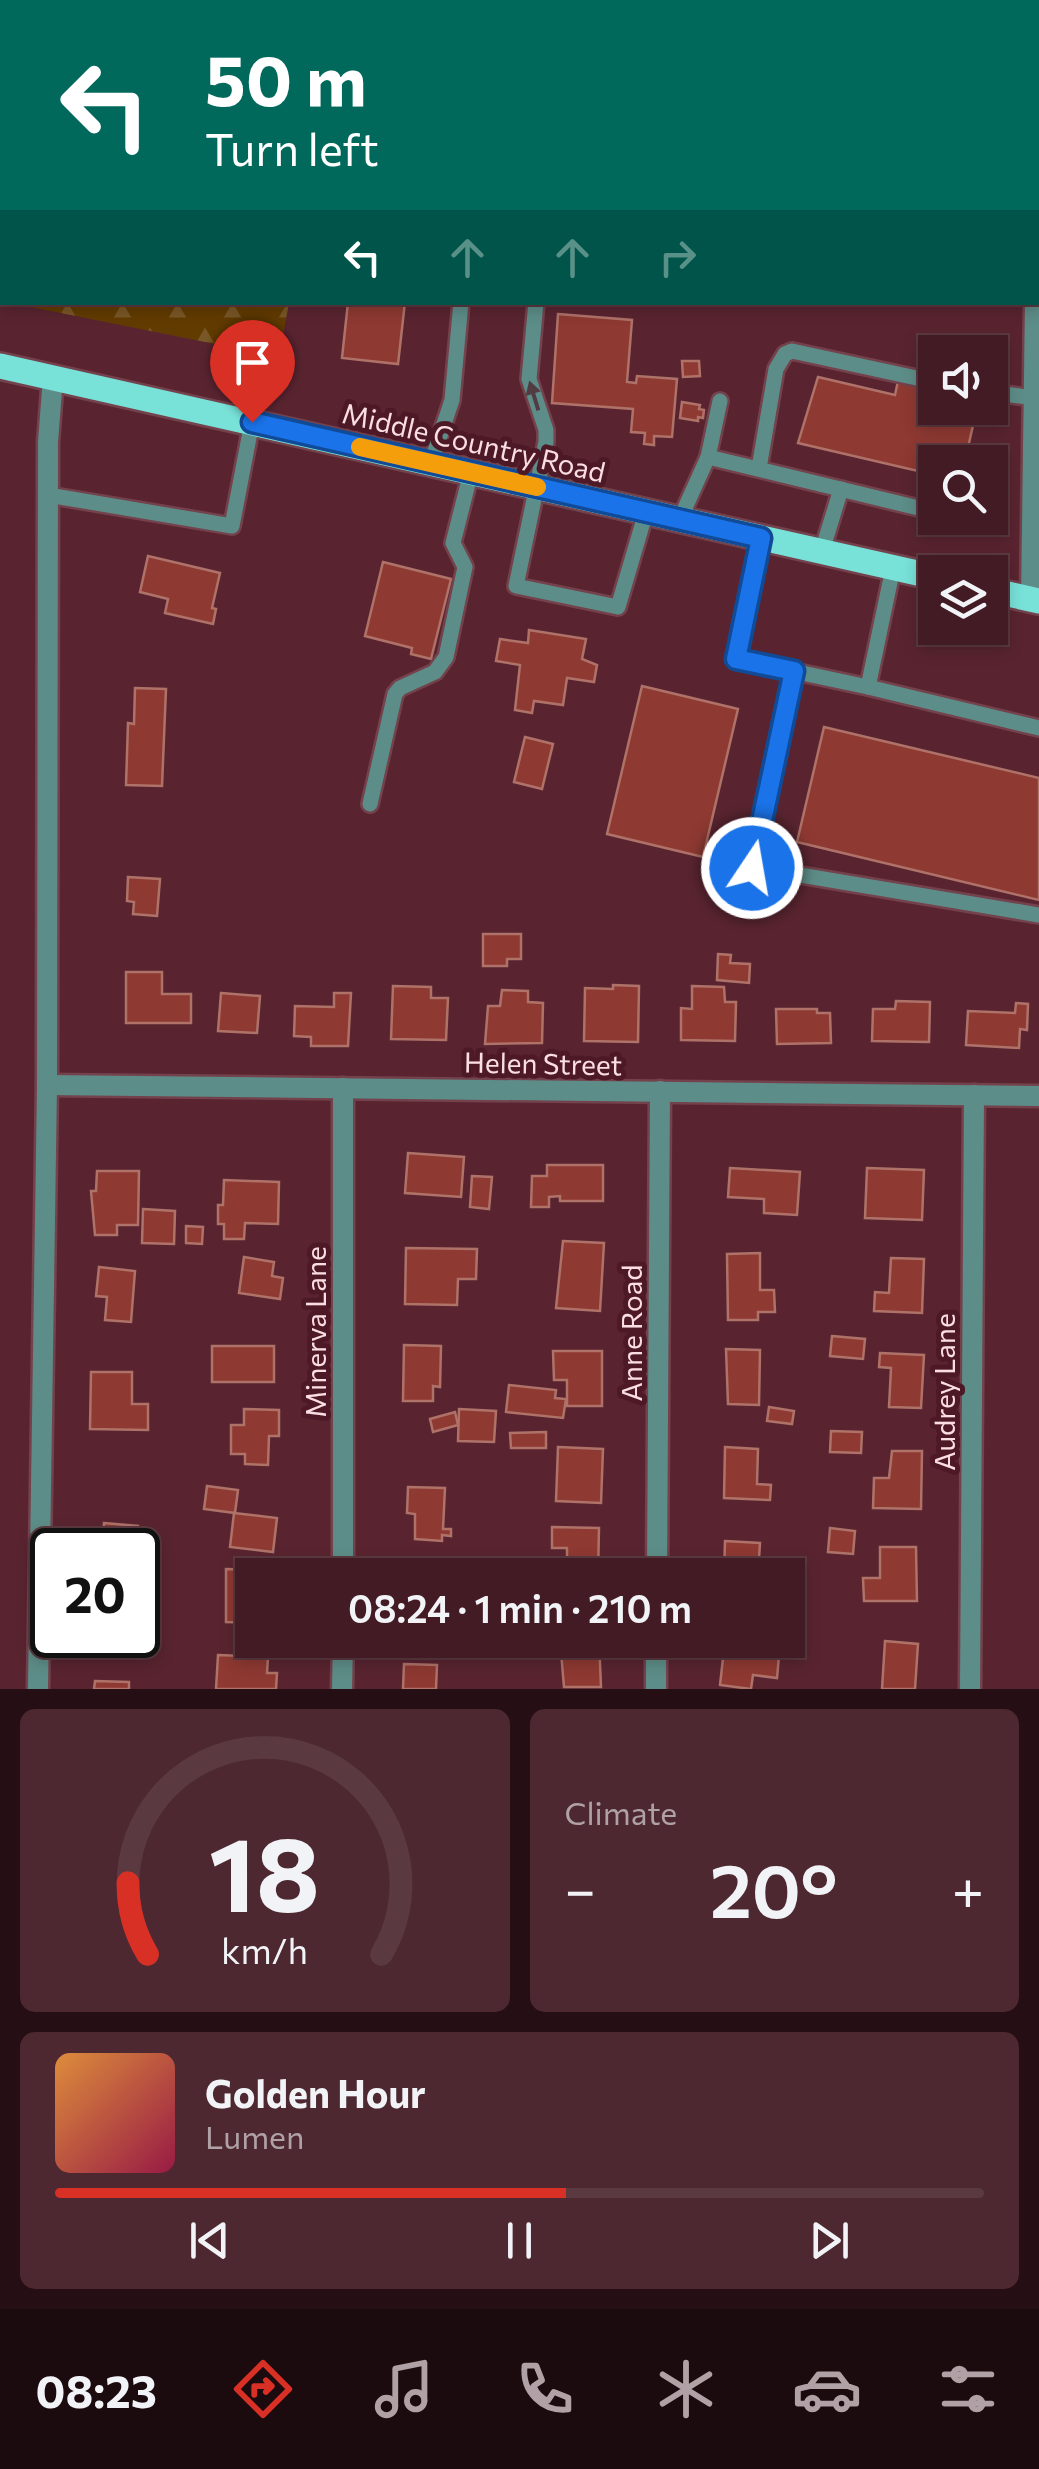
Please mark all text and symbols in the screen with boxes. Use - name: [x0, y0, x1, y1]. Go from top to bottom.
- text: 50 m: [205, 35, 367, 120]
- icon: left: [40, 40, 170, 170]
- text: Turn left: [205, 120, 379, 175]
- icon: left: [335, 230, 390, 285]
- icon: ahead: [440, 230, 495, 285]
- icon: ahead: [545, 230, 600, 285]
- icon: right: [650, 230, 705, 285]
- pin: [210, 320, 295, 423]
- icon: arrive: [225, 335, 280, 390]
- map controls: [918, 335, 1008, 645]
- button: sound: [918, 335, 1008, 425]
- one-way arrow: [526, 380, 541, 410]
- street label: Middle Country Road: [339, 395, 609, 489]
- button: search: [918, 445, 1008, 535]
- button: layers: [918, 555, 1008, 645]
- position arrow: [700, 816, 804, 920]
- street label: Helen Street: [464, 1045, 622, 1081]
- street label: Minerva Lane: [298, 1246, 332, 1418]
- street label: Anne Road: [614, 1265, 648, 1401]
- street label: Audrey Lane: [927, 1313, 961, 1471]
- speed limit sign: 20: [30, 1528, 160, 1658]
- text: 08:24 · 1 min · 210 m: [348, 1584, 692, 1631]
- text: Climate: [565, 1792, 677, 1832]
- text: 18: [209, 1806, 320, 1933]
- text: 20°: [710, 1842, 838, 1933]
- text: −: [565, 1854, 596, 1921]
- text: +: [952, 1854, 984, 1921]
- text: km/h: [221, 1928, 308, 1971]
- text: Golden Hour: [205, 2069, 426, 2116]
- text: Lumen: [205, 2116, 304, 2156]
- icon: previous: [182, 2213, 237, 2268]
- icon: pause: [492, 2213, 547, 2268]
- icon: next: [802, 2213, 857, 2268]
- icon: directions: [228, 2354, 298, 2424]
- icon: music: [369, 2354, 439, 2424]
- icon: phone: [510, 2354, 580, 2424]
- icon: climate: [651, 2354, 721, 2424]
- icon: car: [792, 2354, 862, 2424]
- icon: filters: [933, 2354, 1003, 2424]
- text: 08:23: [36, 2362, 157, 2417]

